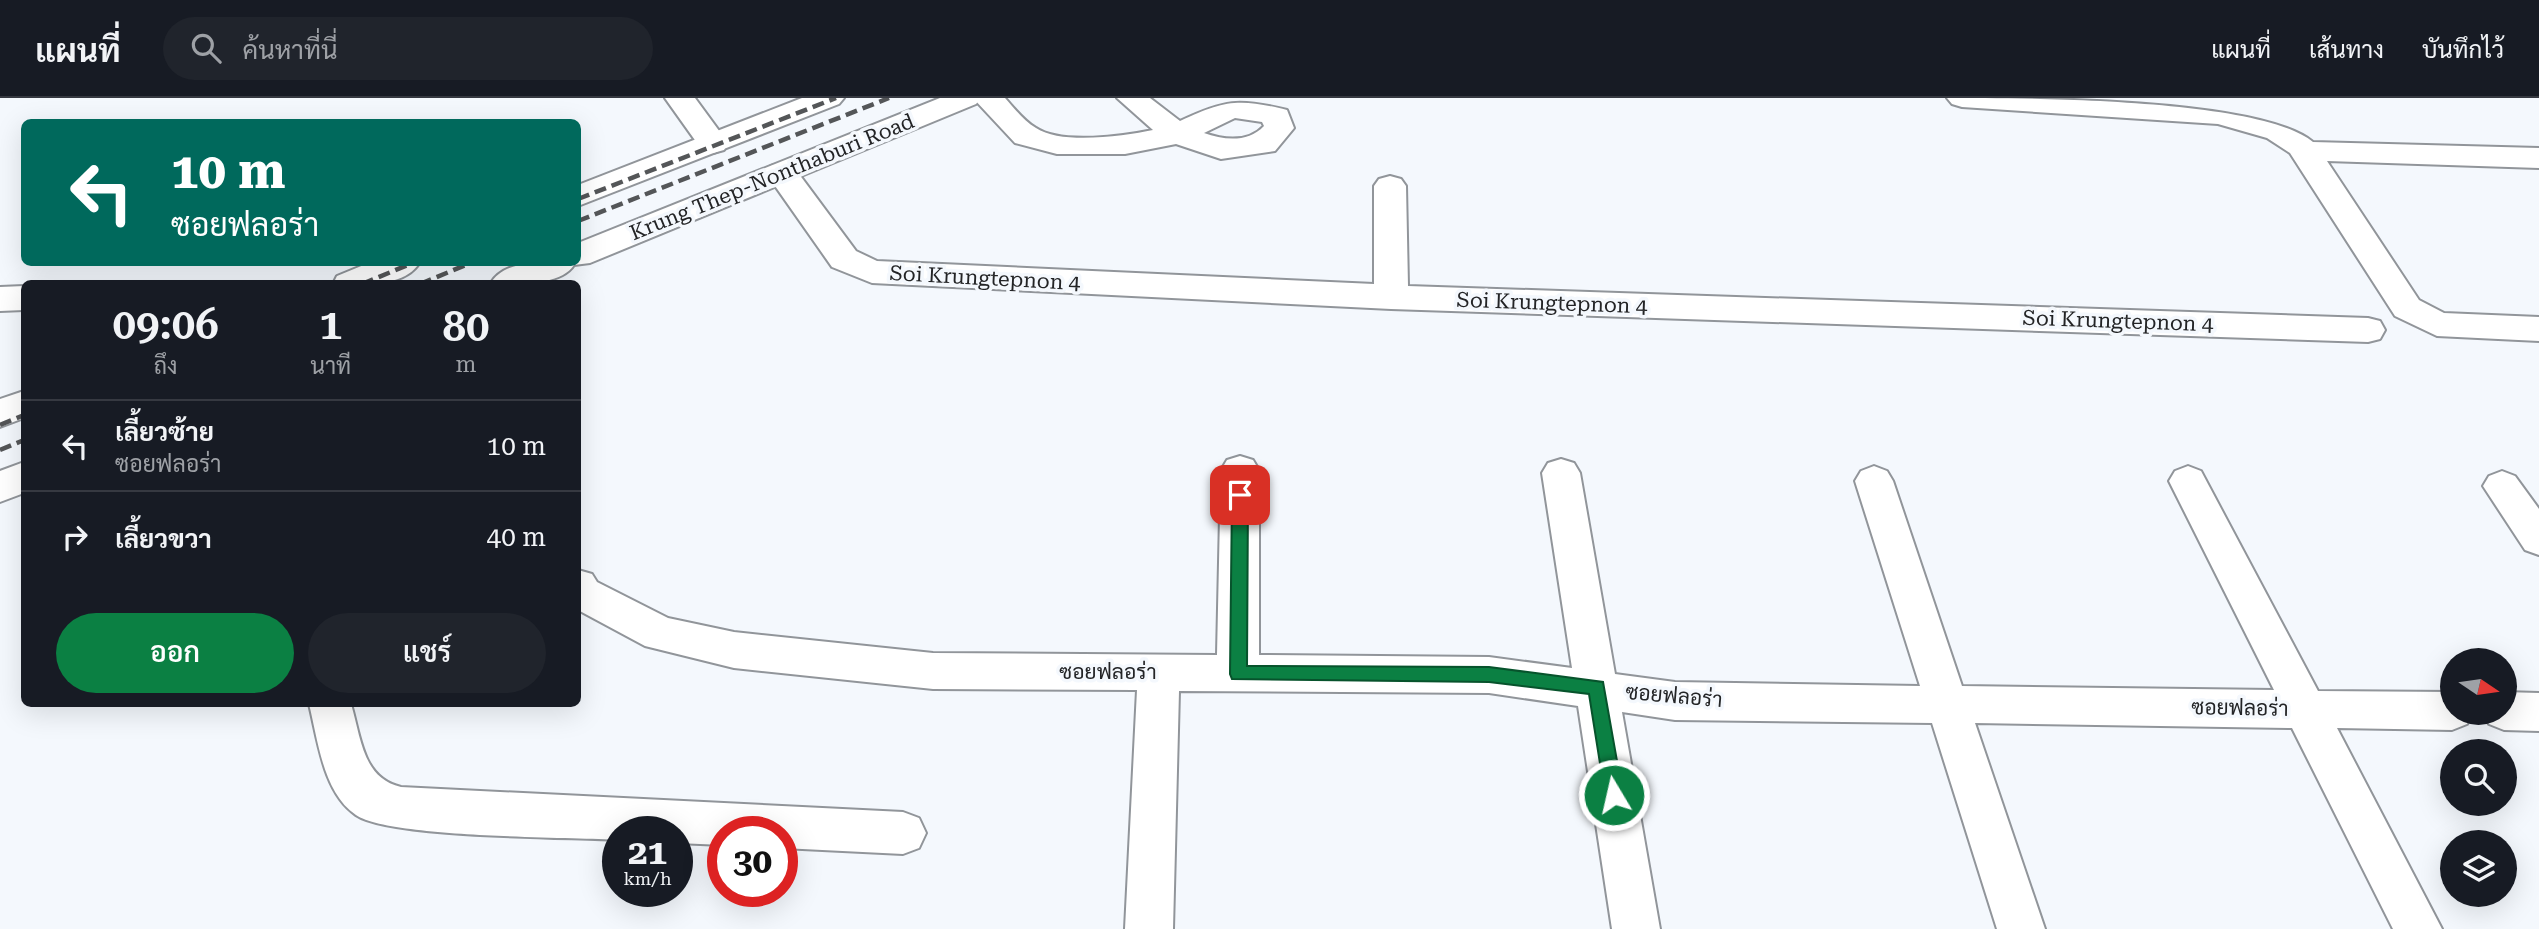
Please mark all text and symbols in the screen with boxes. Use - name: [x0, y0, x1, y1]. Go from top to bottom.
- search box: [163, 17, 653, 80]
- icon: search: [187, 29, 225, 67]
- text: แผนที่: [35, 31, 121, 70]
- text: ค้นหาที่นี่: [243, 35, 338, 65]
- text: แผนที่: [2211, 36, 2271, 64]
- text: เส้นทาง: [2309, 36, 2384, 64]
- text: บันทึกไว้: [2422, 36, 2504, 64]
- street label: Krung Thep-Nonthaburi Road: [626, 109, 918, 245]
- text: 10 m: [171, 143, 286, 200]
- icon: left: [56, 147, 147, 238]
- text: ซอยฟลอร่า: [171, 206, 319, 244]
- street label: Soi Krungtepnon 4: [889, 261, 1081, 295]
- street label: Soi Krungtepnon 4: [1456, 288, 1648, 318]
- text: 09:06: [112, 300, 219, 349]
- text: 1: [319, 300, 342, 349]
- text: 80: [443, 302, 490, 351]
- street label: Soi Krungtepnon 4: [2022, 306, 2214, 336]
- text: m: [456, 351, 477, 378]
- text: ถึง: [154, 353, 178, 380]
- text: นาที: [310, 353, 351, 380]
- text: เลี้ยวซ้าย: [115, 417, 214, 447]
- icon: left: [56, 427, 94, 465]
- text: 10 m: [487, 431, 546, 461]
- text: ซอยฟลอร่า: [115, 451, 222, 478]
- pin: [1210, 465, 1270, 525]
- icon: arrive: [1221, 476, 1259, 514]
- icon: right: [56, 518, 94, 556]
- text: 40 m: [487, 522, 546, 552]
- text: เลี้ยวขวา: [115, 524, 212, 554]
- button: ออก: [56, 613, 294, 693]
- button: แชร์: [308, 613, 546, 693]
- north arrow: [2440, 648, 2516, 724]
- map controls: [2440, 648, 2517, 907]
- street label: ซอยฟลอร่า: [1059, 660, 1157, 684]
- street label: ซอยฟลอร่า: [1625, 680, 1723, 712]
- street label: ซอยฟลอร่า: [2191, 695, 2289, 721]
- button: search: [2440, 739, 2517, 816]
- position arrow: [1577, 758, 1651, 832]
- speed limit sign: 30: [707, 816, 798, 907]
- button: layers: [2440, 830, 2517, 907]
- text: 21: [628, 832, 667, 873]
- text: km/h: [623, 868, 672, 889]

